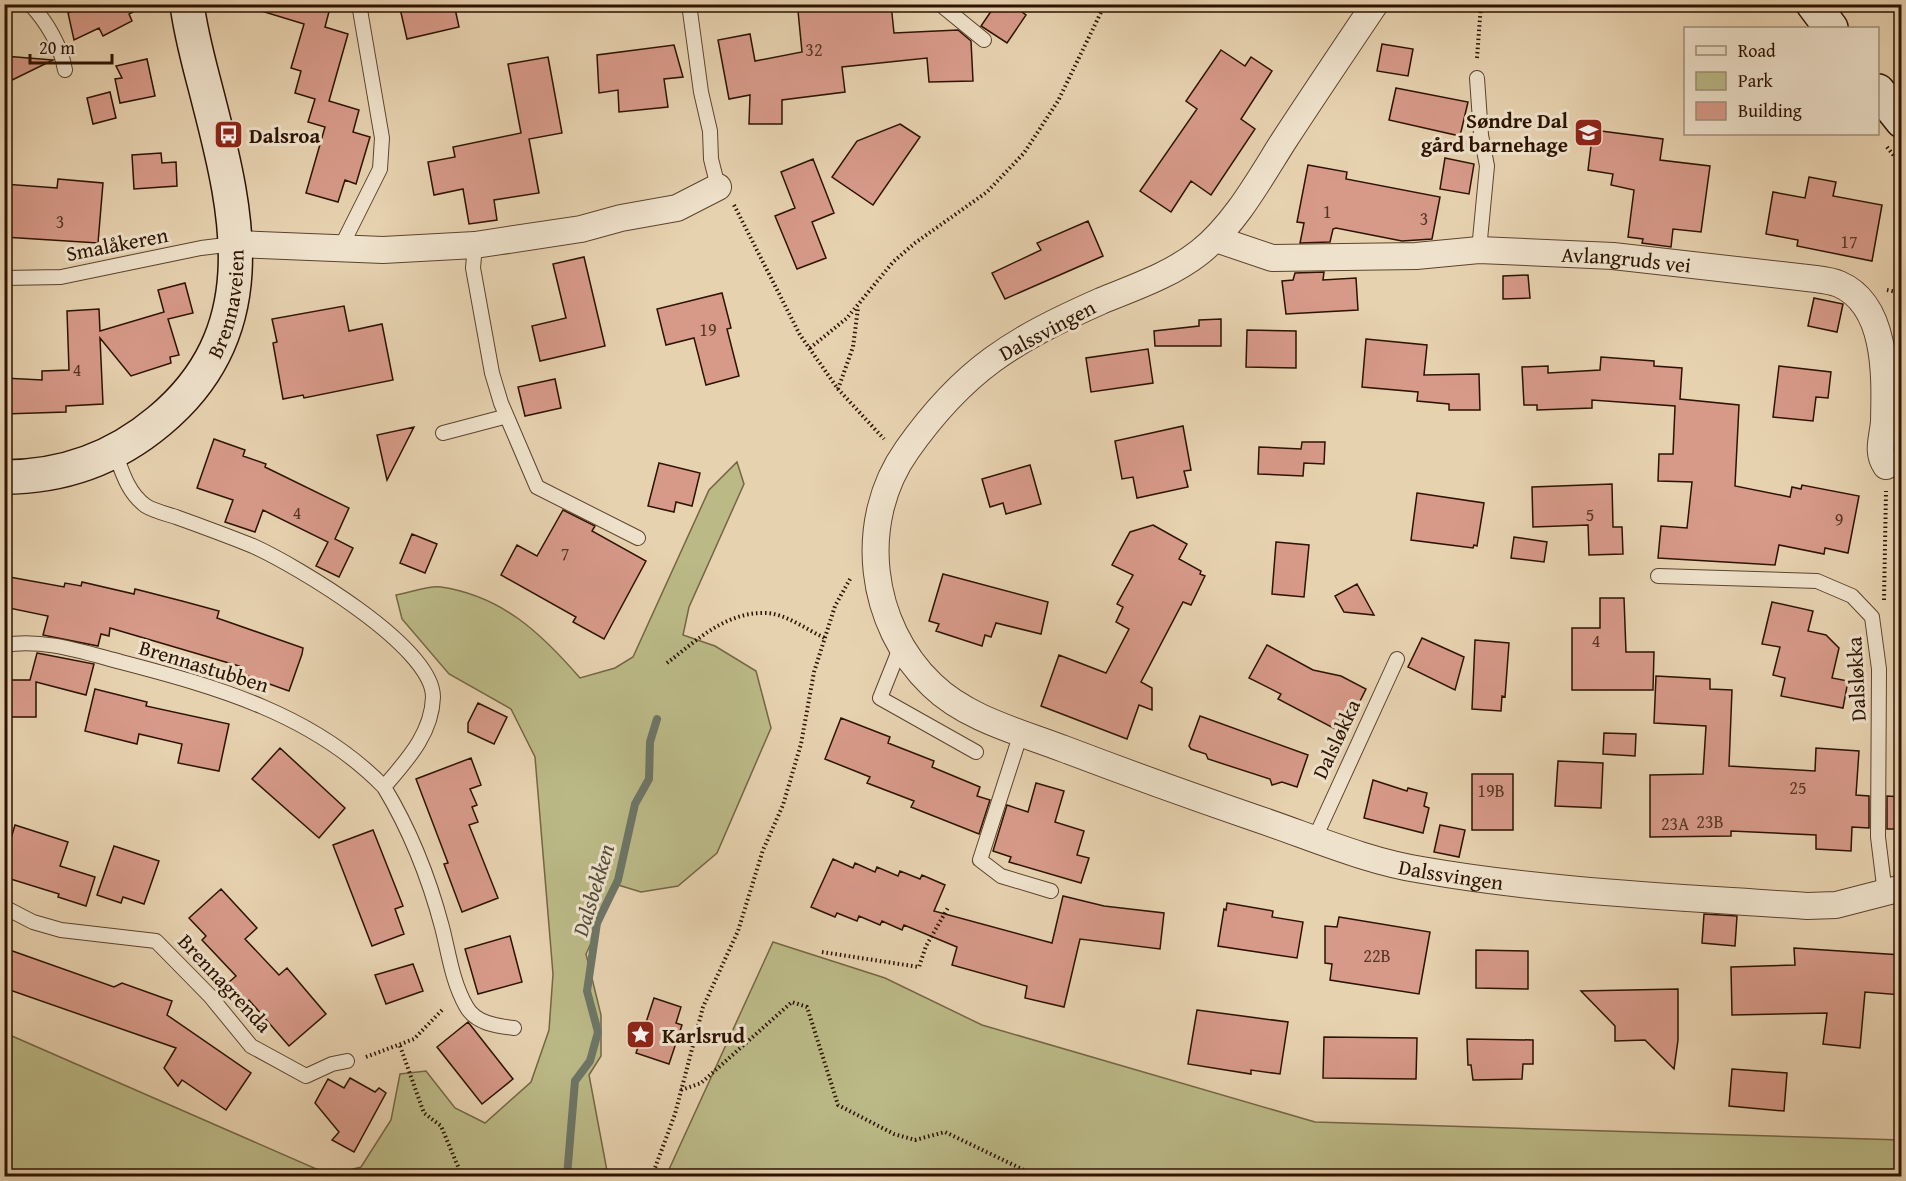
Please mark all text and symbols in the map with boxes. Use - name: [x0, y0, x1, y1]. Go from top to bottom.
- scale bar: [30, 27, 112, 65]
- legend: [1684, 27, 1879, 135]
- text: 20 m: [39, 34, 75, 61]
- house number: 32: [805, 36, 823, 63]
- text: Road: [1738, 37, 1776, 64]
- text: Park: [1738, 67, 1774, 94]
- text: Building: [1738, 97, 1802, 124]
- place label: Søndre Dal gård barnehage: [1421, 105, 1568, 160]
- school or university icon: Søndre Dal gård barnehage: [1573, 116, 1605, 148]
- bus stop icon: Dalsroa: [212, 119, 244, 151]
- place label: Dalsroa: [249, 120, 320, 151]
- house number: 1: [1323, 198, 1331, 225]
- house number: 3: [1420, 205, 1428, 232]
- house number: 3: [56, 208, 64, 235]
- street label: Smalåkeren: [63, 219, 171, 269]
- house number: 17: [1840, 228, 1858, 255]
- street label: Avlangruds vei: [1561, 238, 1693, 280]
- street label: Brennaveien: [199, 249, 251, 363]
- street label: Dalssvingen: [993, 291, 1101, 368]
- house number: 19: [699, 316, 717, 343]
- house number: 4: [73, 356, 81, 383]
- house number: 4: [293, 499, 301, 526]
- house number: 5: [1586, 501, 1594, 528]
- house number: 9: [1835, 506, 1843, 533]
- house number: 7: [561, 540, 569, 567]
- house number: 4: [1592, 627, 1600, 654]
- street label: Brennastubben: [135, 632, 273, 700]
- street label: Dalsløkka: [1838, 636, 1874, 722]
- street label: Dalsløkka: [1304, 694, 1368, 784]
- house number: 25: [1789, 774, 1807, 801]
- house number: 19B: [1477, 777, 1505, 804]
- house number: 23B: [1696, 808, 1724, 835]
- house number: 23A: [1661, 810, 1689, 837]
- water label: Dalsbekken: [564, 840, 622, 941]
- street label: Dalssvingen: [1396, 850, 1505, 897]
- street label: Brennagrenda: [171, 927, 279, 1039]
- house number: 22B: [1363, 942, 1391, 969]
- place icon: Karlsrud: [625, 1019, 657, 1051]
- place label: Karlsrud: [662, 1020, 745, 1051]

